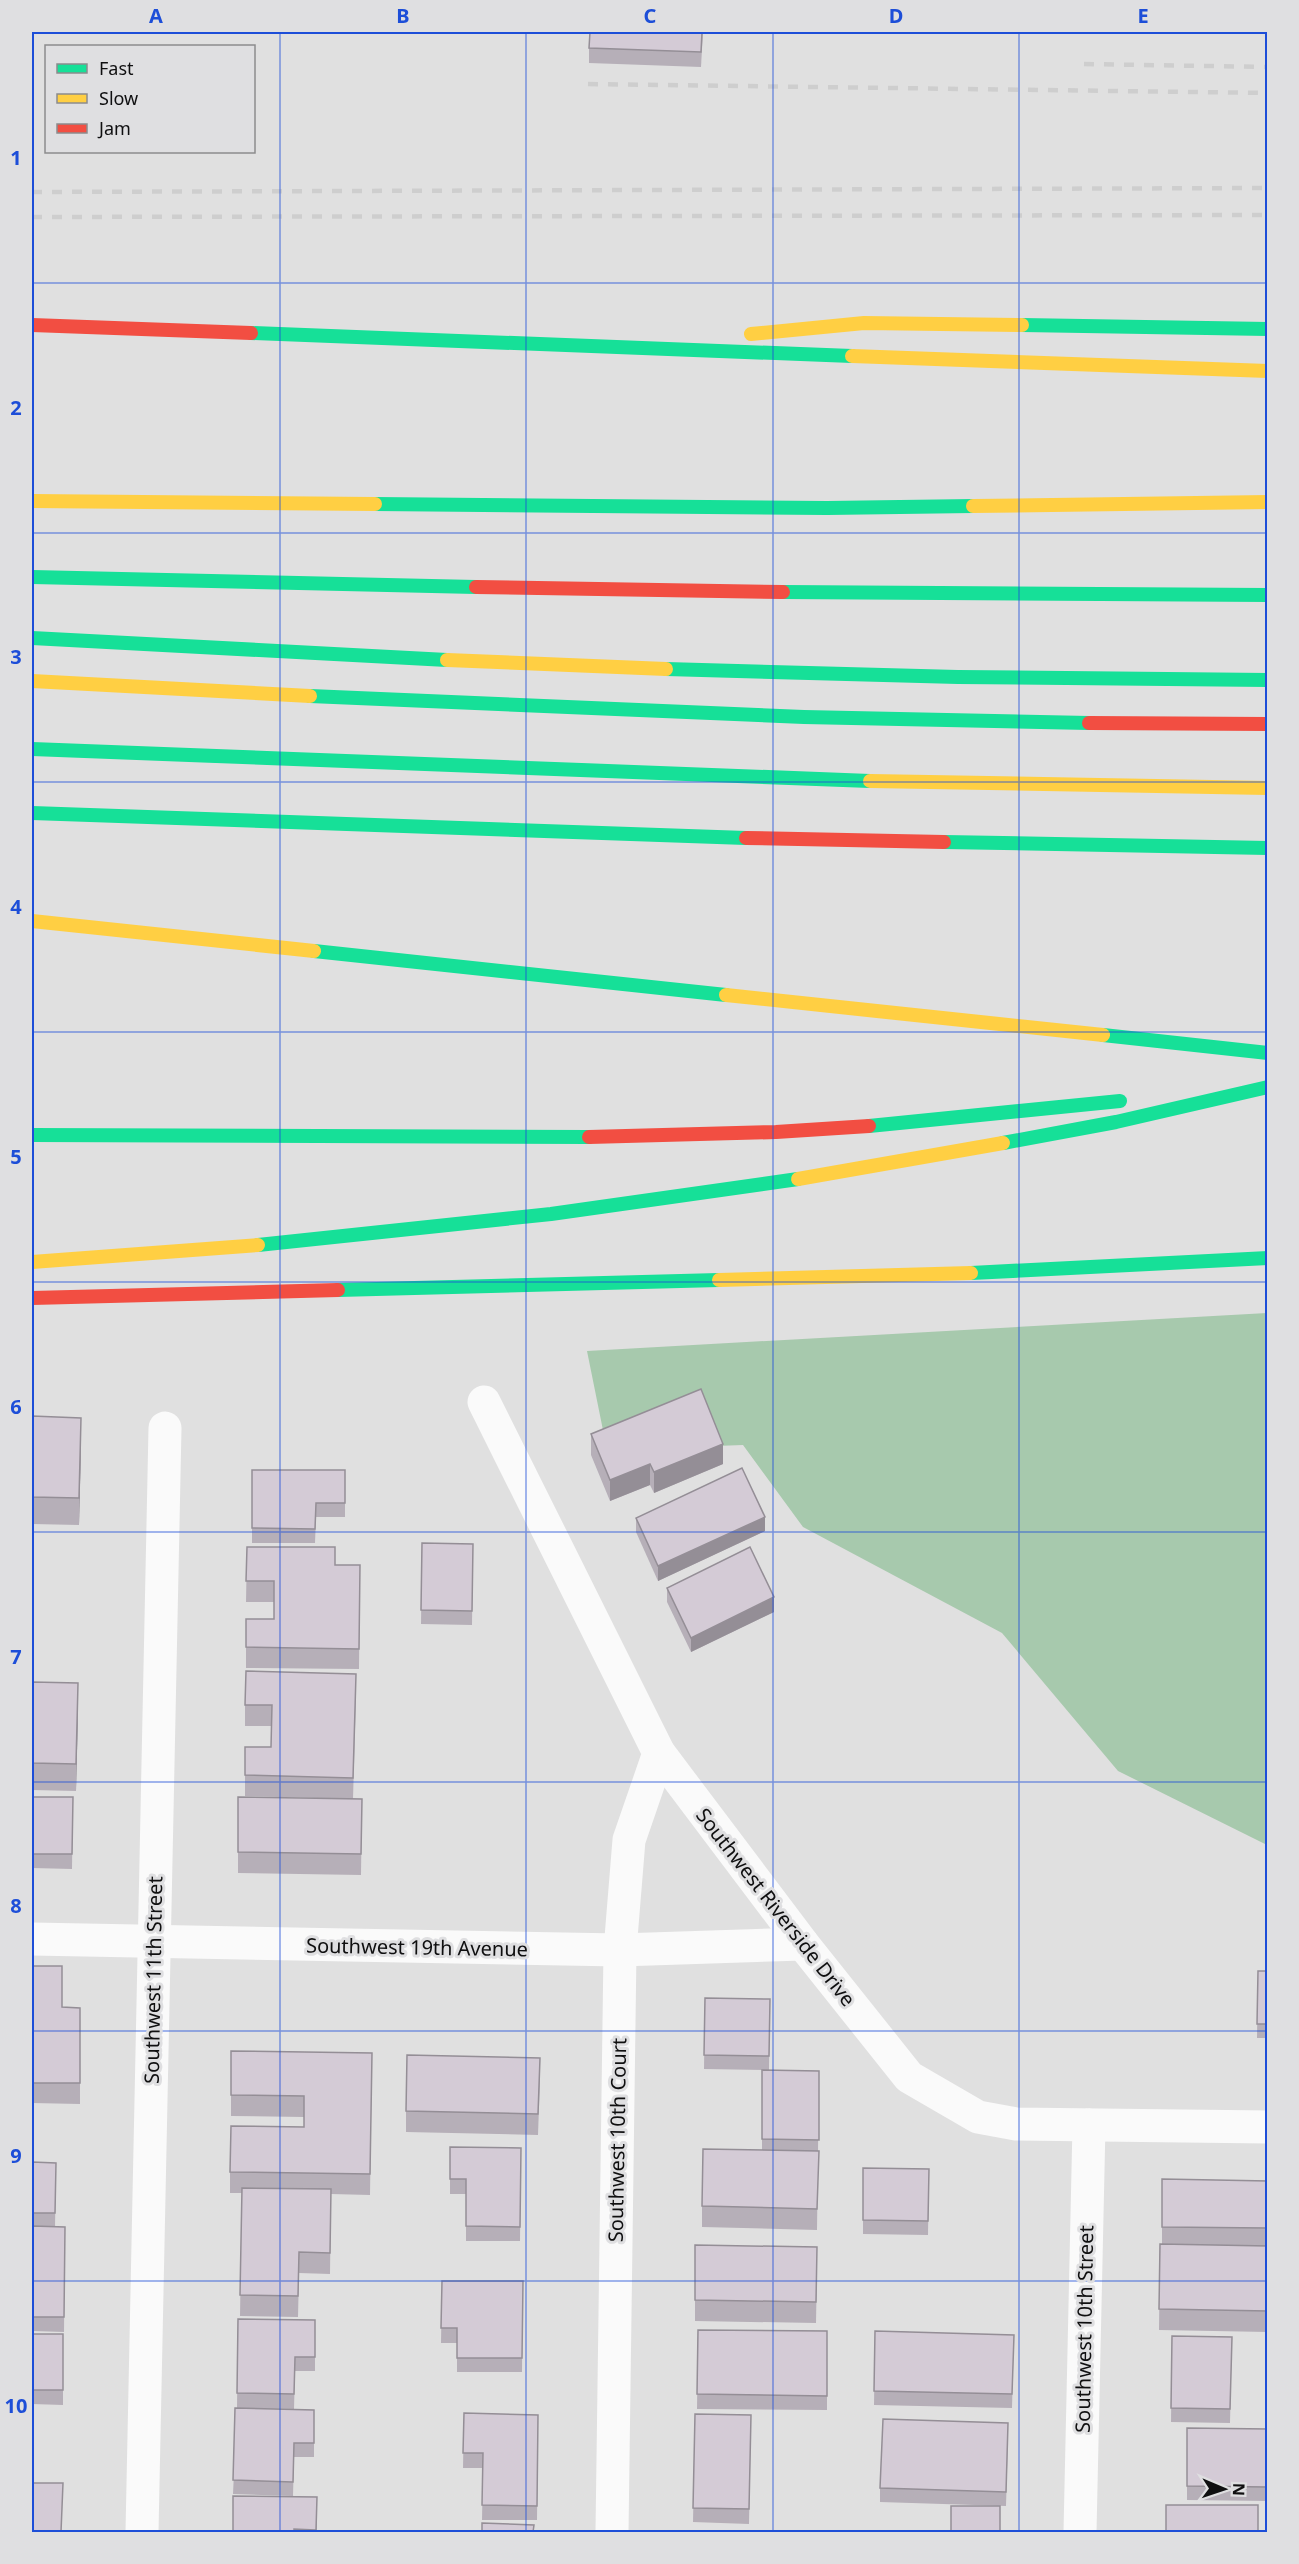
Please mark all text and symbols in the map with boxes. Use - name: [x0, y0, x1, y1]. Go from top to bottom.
- text: A: [149, 2, 163, 29]
- text: B: [396, 2, 410, 29]
- text: C: [644, 2, 657, 29]
- text: D: [889, 2, 903, 29]
- text: E: [1137, 2, 1149, 29]
- legend: [45, 45, 255, 153]
- text: Fast: [99, 56, 134, 80]
- text: Slow: [99, 86, 138, 110]
- text: Jam: [97, 116, 131, 140]
- text: 1: [10, 144, 22, 171]
- text: 2: [10, 394, 22, 421]
- text: 3: [10, 643, 22, 670]
- text: 4: [10, 893, 22, 920]
- text: 5: [10, 1143, 22, 1170]
- text: 6: [10, 1393, 22, 1420]
- text: 7: [10, 1643, 22, 1670]
- street label: Southwest Riverside Drive: [690, 1802, 862, 2012]
- street label: Southwest 11th Street: [138, 1876, 168, 2084]
- text: 8: [10, 1892, 22, 1919]
- street label: Southwest 19th Avenue: [306, 1932, 528, 1962]
- street label: Southwest 10th Court: [602, 2038, 632, 2242]
- text: 9: [10, 2142, 22, 2169]
- street label: Southwest 10th Street: [1069, 2225, 1099, 2433]
- text: 10: [5, 2392, 27, 2419]
- north arrow: [1194, 2459, 1254, 2519]
- text: N: [1228, 2483, 1250, 2496]

